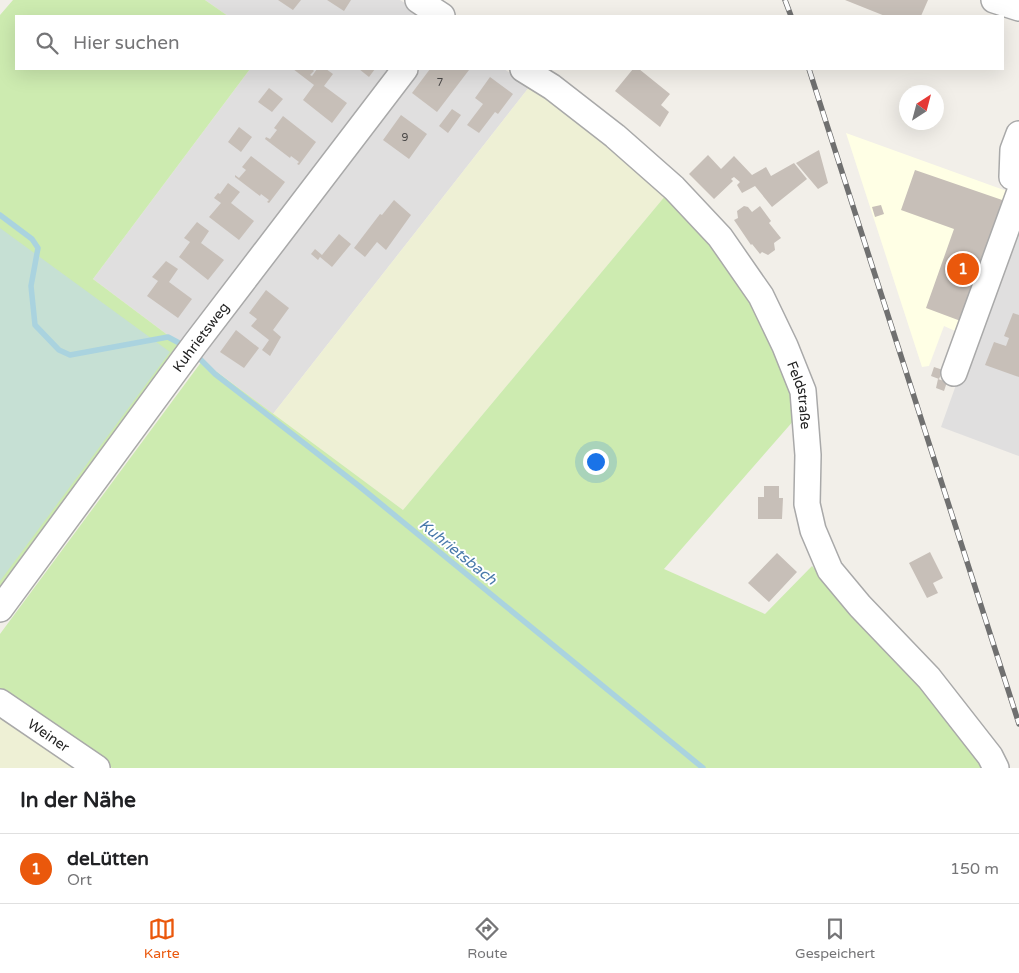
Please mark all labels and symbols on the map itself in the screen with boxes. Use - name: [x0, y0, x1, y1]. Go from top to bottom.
- house number: 7: [437, 76, 444, 89]
- north arrow: [899, 85, 944, 130]
- house number: 9: [402, 131, 409, 144]
- pin: 1: [947, 250, 979, 288]
- street label: Kuhrietsweg: [169, 299, 233, 376]
- street label: Feldstraße: [783, 359, 814, 430]
- your location: [583, 449, 609, 475]
- water label: Kuhrietsbach: [416, 515, 501, 589]
- street label: Weiner: [24, 715, 73, 756]

